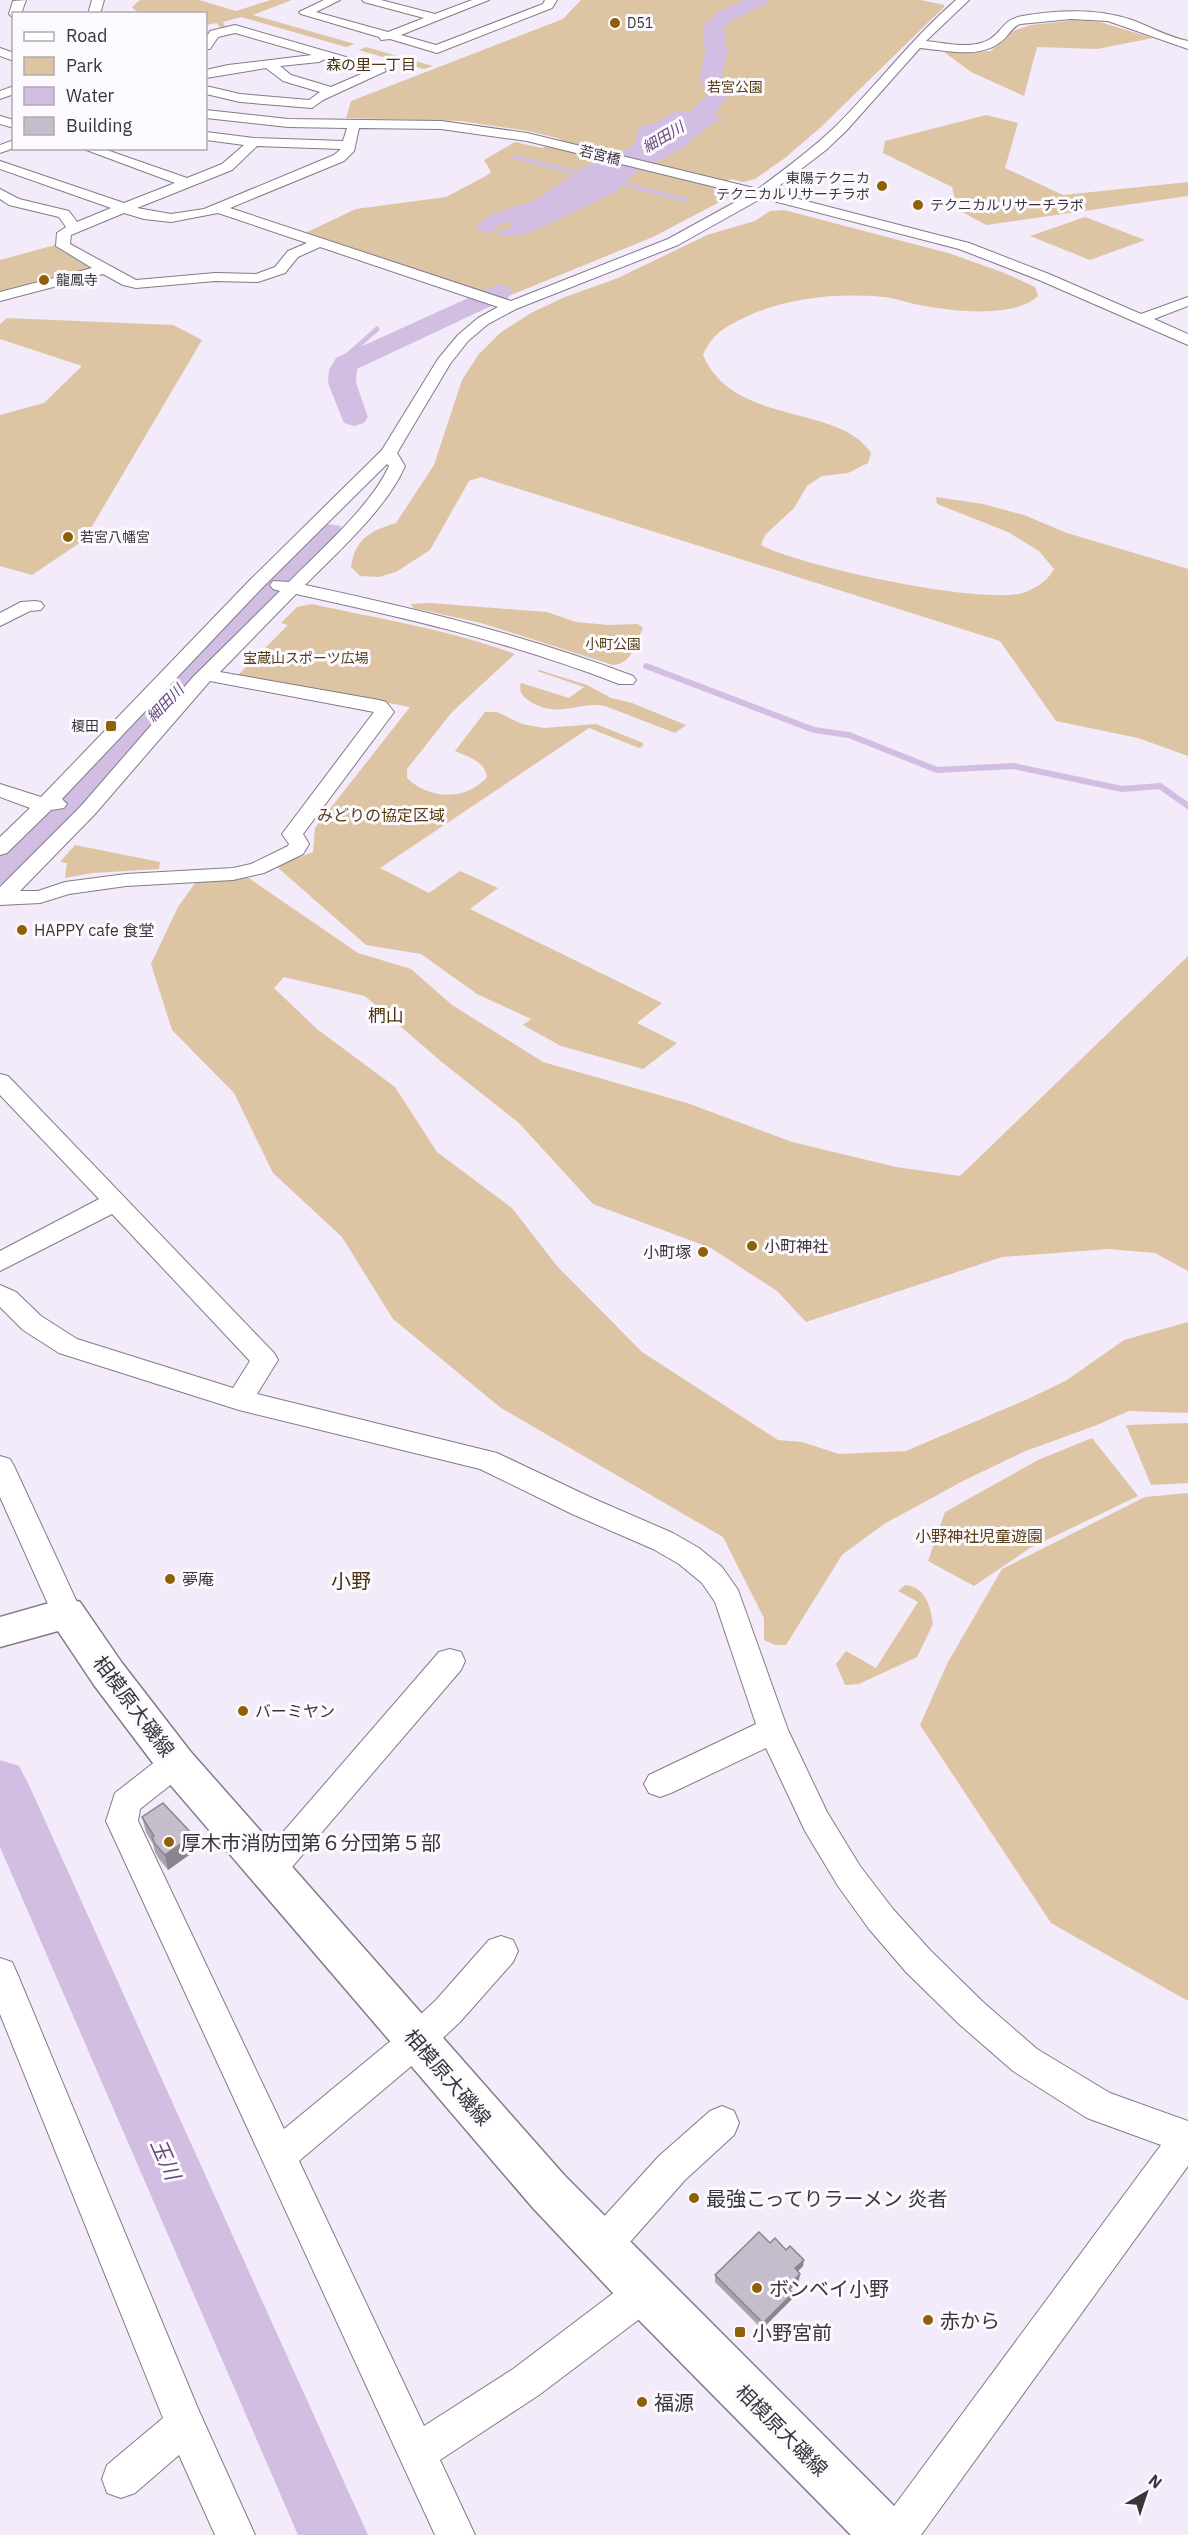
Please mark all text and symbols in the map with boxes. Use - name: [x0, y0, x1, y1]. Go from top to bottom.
- legend: [12, 12, 207, 150]
- place label: D51: [627, 14, 653, 32]
- marker: D51: [608, 16, 622, 30]
- text: Road: [66, 24, 107, 47]
- text: Park: [66, 54, 103, 77]
- district label: 森の里一丁目: [326, 55, 416, 74]
- park label: 若宮公園: [707, 78, 763, 96]
- text: Water: [66, 84, 115, 107]
- text: Building: [66, 114, 133, 137]
- water label: 細田川: [639, 116, 689, 157]
- street label: 若宮橋: [577, 141, 623, 169]
- place label: 東陽テクニカ テクニカルリサーチラボ: [716, 169, 870, 203]
- marker: 東陽テクニカ テクニカルリサーチラボ: [875, 179, 889, 193]
- place label: テクニカルリサーチラボ: [930, 196, 1084, 214]
- marker: テクニカルリサーチラボ: [911, 198, 925, 212]
- place label: 龍鳳寺: [56, 271, 98, 289]
- marker: 龍鳳寺: [37, 273, 51, 287]
- place label: 若宮八幡宮: [80, 528, 150, 546]
- marker: 若宮八幡宮: [61, 530, 75, 544]
- park label: 小町公園: [585, 635, 641, 653]
- park label: 宝蔵山スポーツ広場: [243, 649, 369, 667]
- water label: 細田川: [143, 679, 189, 726]
- place label: 榎田: [71, 717, 99, 735]
- marker: 榎田: [104, 719, 118, 733]
- park label: みどりの協定区域: [317, 805, 445, 825]
- place label: HAPPY cafe 食堂: [34, 920, 155, 940]
- marker: HAPPY cafe 食堂: [15, 923, 29, 937]
- district label: 椚山: [368, 1004, 404, 1027]
- place label: 小町神社: [764, 1236, 828, 1256]
- marker: 小町神社: [745, 1239, 759, 1253]
- place label: 小町塚: [643, 1242, 691, 1262]
- marker: 小町塚: [696, 1245, 710, 1259]
- park label: 小野神社児童遊園: [915, 1526, 1043, 1546]
- district label: 小野: [331, 1567, 371, 1594]
- place label: 夢庵: [182, 1569, 214, 1589]
- marker: 夢庵: [163, 1572, 177, 1586]
- street label: 相模原大磯線: [87, 1650, 181, 1762]
- place label: バーミヤン: [255, 1701, 335, 1721]
- marker: バーミヤン: [236, 1704, 250, 1718]
- place label: 厚木市消防団第６分団第５部: [181, 1829, 441, 1856]
- marker: 厚木市消防団第６分団第５部: [162, 1835, 176, 1849]
- street label: 相模原大磯線: [398, 2023, 498, 2131]
- water label: 玉川: [145, 2134, 188, 2186]
- place label: 最強こってりラーメン 炎者: [706, 2185, 948, 2212]
- marker: 最強こってりラーメン 炎者: [687, 2191, 701, 2205]
- place label: ボンベイ小野: [769, 2275, 889, 2302]
- marker: ボンベイ小野: [750, 2281, 764, 2295]
- place label: 赤から: [940, 2307, 1000, 2334]
- marker: 赤から: [921, 2313, 935, 2327]
- place label: 小野宮前: [752, 2319, 832, 2346]
- marker: 小野宮前: [733, 2325, 747, 2339]
- street label: 相模原大磯線: [730, 2378, 834, 2482]
- place label: 福源: [654, 2389, 694, 2416]
- marker: 福源: [635, 2395, 649, 2409]
- north arrow: [1116, 2463, 1176, 2523]
- text: N: [1145, 2470, 1166, 2493]

